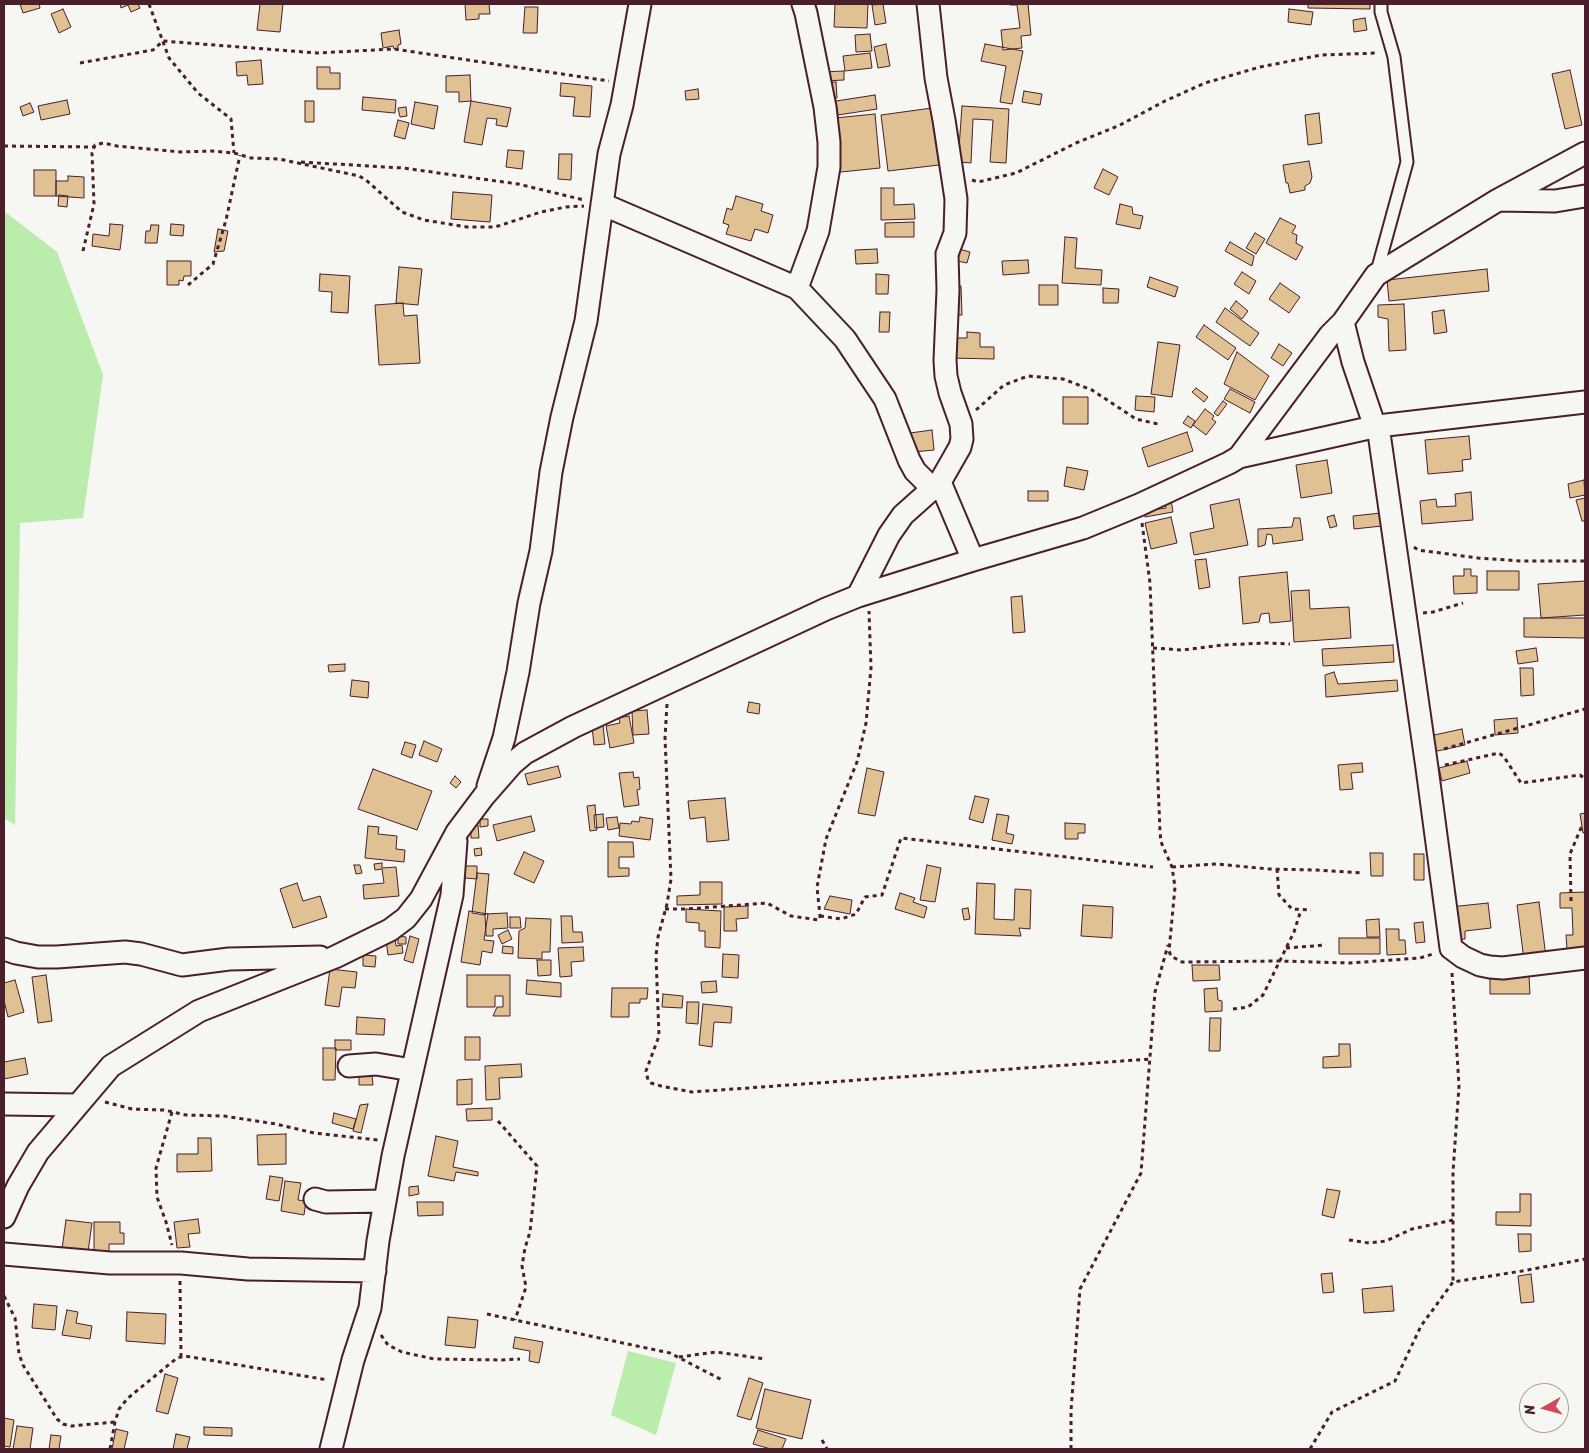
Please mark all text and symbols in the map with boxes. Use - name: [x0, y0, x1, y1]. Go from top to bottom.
- north arrow: [1519, 1383, 1569, 1433]
- text: N: [1517, 1403, 1543, 1416]

